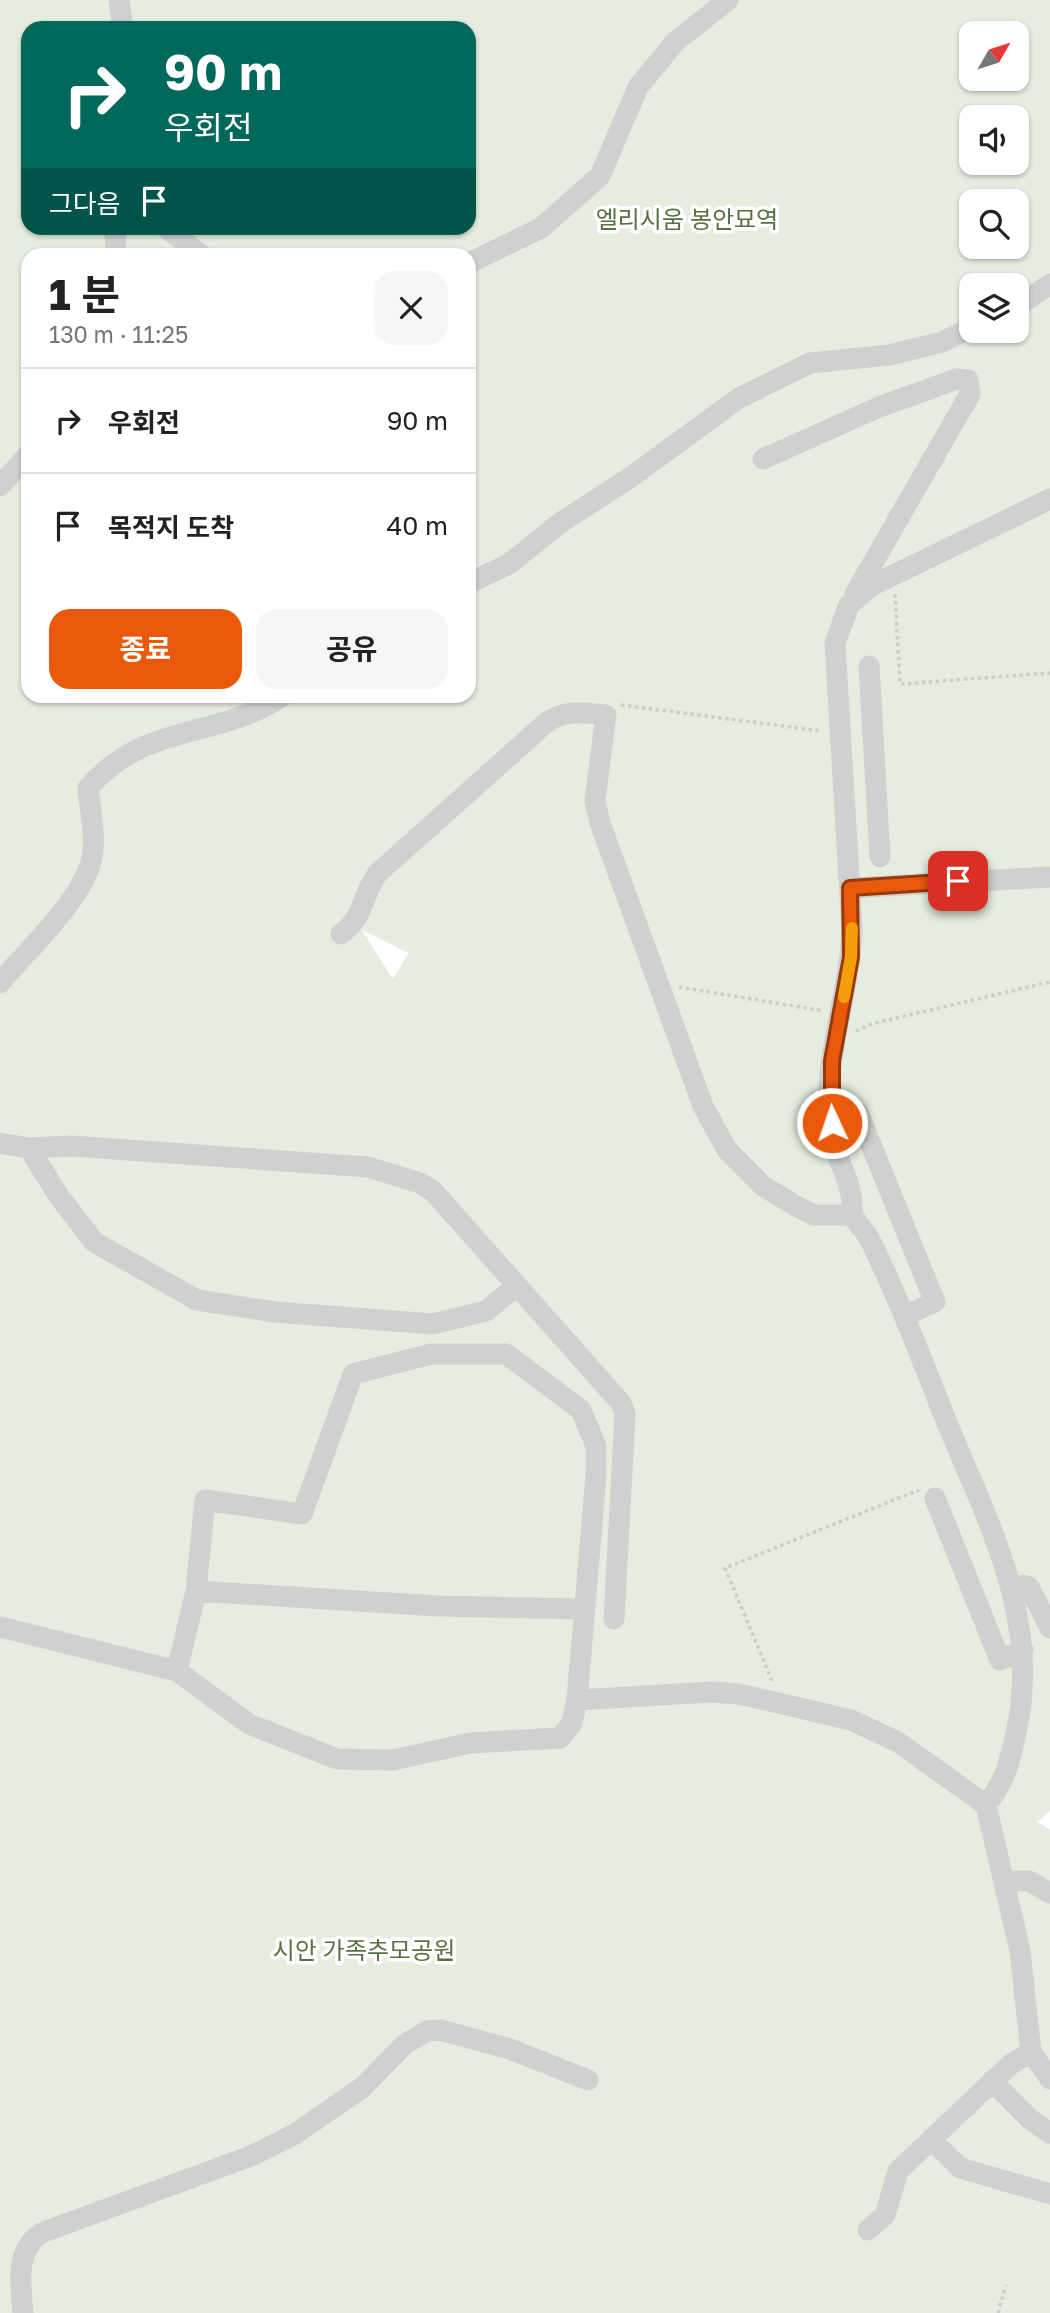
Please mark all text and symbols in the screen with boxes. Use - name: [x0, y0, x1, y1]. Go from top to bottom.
- north arrow: [959, 21, 1029, 91]
- map controls: [959, 21, 1029, 343]
- text: 90 m: [164, 42, 282, 101]
- icon: right: [49, 49, 140, 140]
- button: sound: [959, 105, 1029, 175]
- text: 우회전: [164, 108, 252, 146]
- icon: arrive: [135, 182, 173, 220]
- text: 그다음: [49, 188, 121, 219]
- button: search: [959, 189, 1029, 259]
- park label: 엘리시움 봉안묘역: [596, 204, 778, 233]
- text: 1 분: [49, 269, 120, 319]
- button: close: [374, 271, 448, 345]
- button: layers: [959, 273, 1029, 343]
- text: 130 m · 11:25: [49, 320, 188, 348]
- icon: right: [49, 402, 87, 440]
- text: 90 m: [387, 405, 448, 436]
- text: 우회전: [108, 407, 180, 438]
- icon: arrive: [49, 507, 87, 545]
- text: 40 m: [387, 510, 448, 541]
- text: 목적지 도착: [108, 512, 234, 543]
- button: 종료: [49, 609, 242, 689]
- button: 공유: [256, 609, 448, 689]
- pin: [928, 851, 988, 911]
- icon: arrive: [939, 862, 977, 900]
- position arrow: [795, 1086, 869, 1160]
- park label: 시안 가족추모공원: [273, 1935, 455, 1964]

